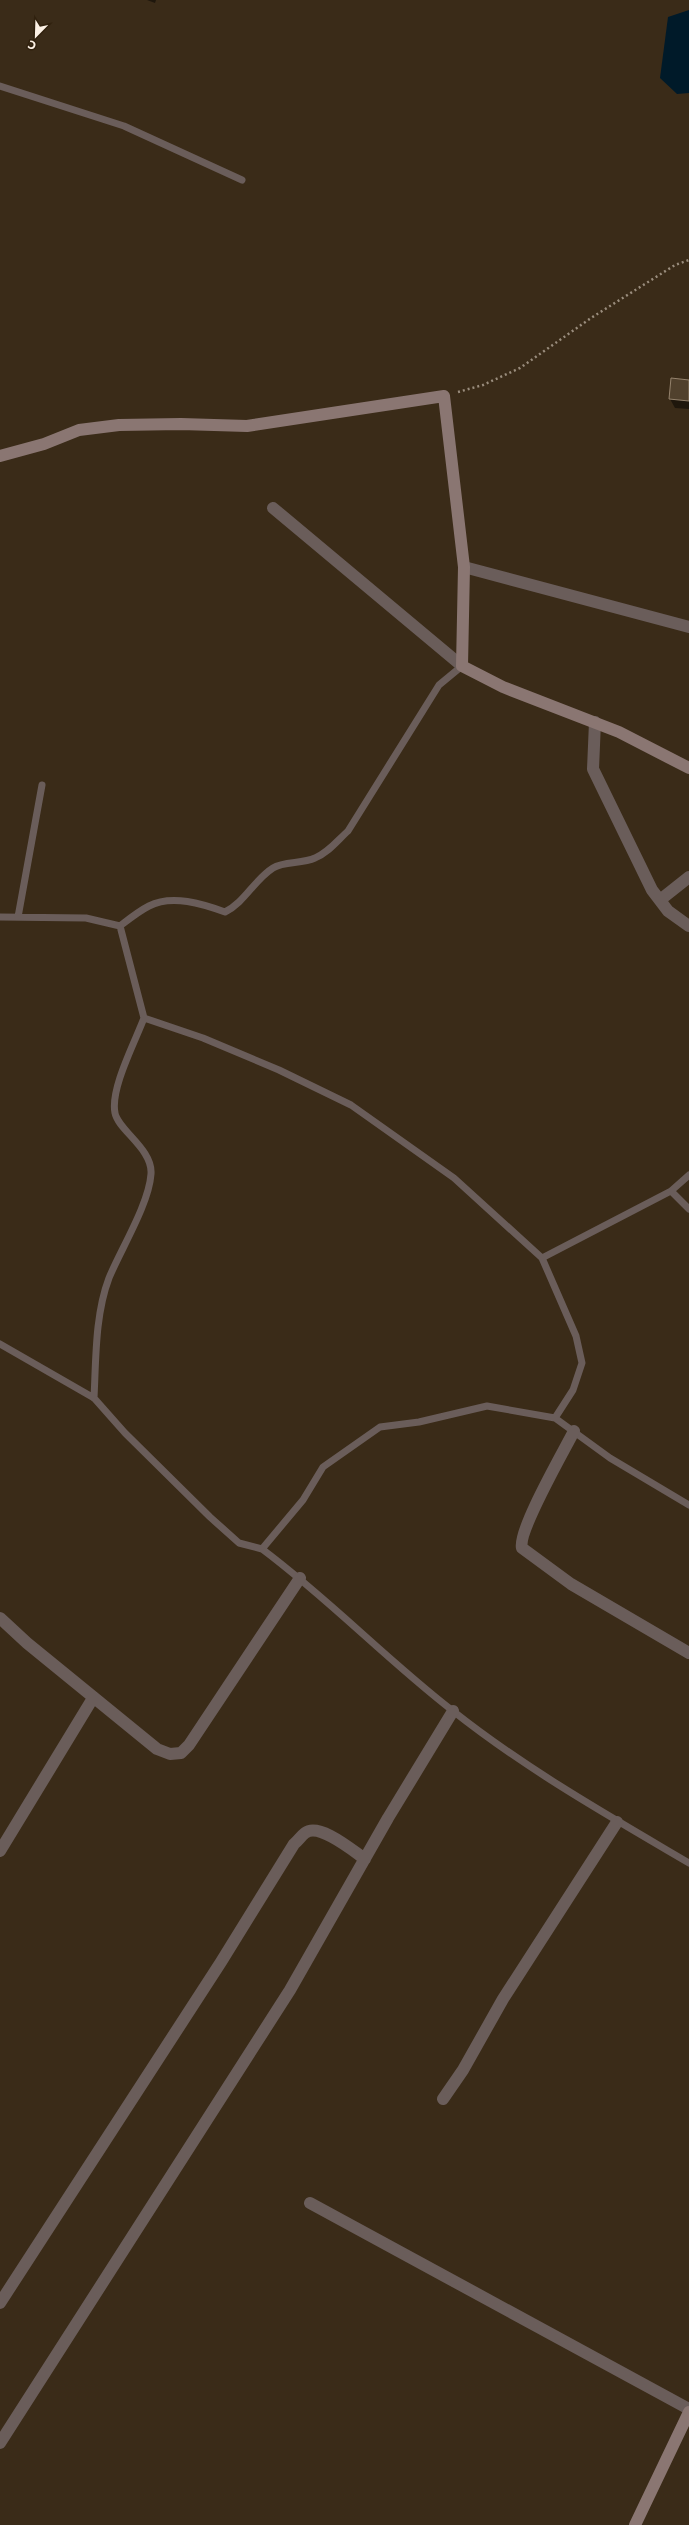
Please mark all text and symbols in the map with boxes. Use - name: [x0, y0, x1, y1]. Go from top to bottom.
- north arrow: [16, 16, 56, 56]
- text: С: [25, 38, 38, 53]

